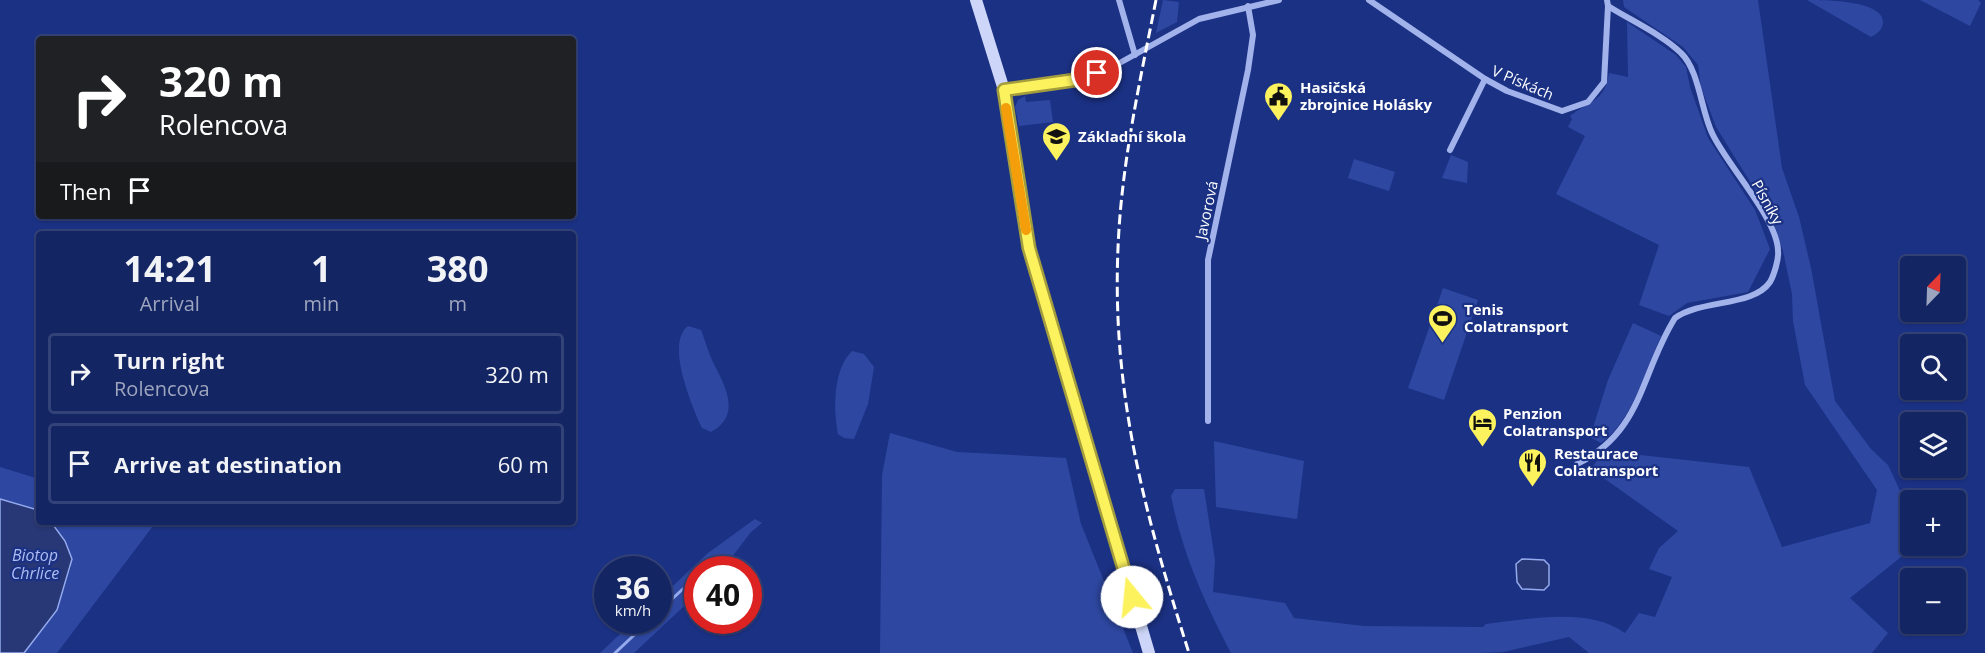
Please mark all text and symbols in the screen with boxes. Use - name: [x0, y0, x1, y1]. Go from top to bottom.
- pin: [1071, 47, 1122, 98]
- text: 320 m: [159, 52, 283, 109]
- icon: arrive: [1080, 56, 1113, 89]
- icon: right: [60, 60, 138, 138]
- street label: V Pískách: [1489, 60, 1557, 104]
- place label: Hasičská zbrojnice Holásky: [1300, 77, 1433, 114]
- public building icon: Hasičská zbrojnice Holásky: [1263, 80, 1295, 122]
- text: Rolencova: [159, 106, 288, 143]
- school or university icon: Základní škola: [1041, 120, 1073, 162]
- place label: Základní škola: [1078, 126, 1186, 146]
- icon: arrive: [123, 174, 156, 207]
- text: Then: [60, 176, 111, 206]
- street label: Písníky: [1748, 176, 1789, 228]
- street label: Javorová: [1190, 179, 1222, 243]
- text: 14:21: [123, 244, 216, 293]
- text: 1: [311, 244, 332, 293]
- text: 380: [427, 244, 489, 293]
- north arrow: [1900, 256, 1966, 322]
- map controls: [1900, 256, 1966, 634]
- text: Arrival: [140, 290, 200, 317]
- text: min: [303, 290, 339, 317]
- text: m: [448, 290, 467, 317]
- place label: Tenis Colatransport: [1464, 299, 1569, 336]
- sports icon: Tenis Colatransport: [1427, 302, 1459, 344]
- button: search: [1900, 334, 1966, 400]
- text: Turn right: [114, 345, 225, 375]
- icon: right: [63, 357, 96, 390]
- text: 320 m: [485, 359, 549, 389]
- text: Rolencova: [114, 375, 210, 402]
- place label: Penzion Colatransport: [1503, 403, 1608, 440]
- hotel icon: Penzion Colatransport: [1466, 406, 1498, 448]
- button: layers: [1900, 412, 1966, 478]
- place label: Restaurace Colatransport: [1554, 443, 1659, 480]
- restaurant icon: Restaurace Colatransport: [1517, 446, 1549, 488]
- icon: arrive: [63, 447, 96, 480]
- text: Arrive at destination: [114, 449, 342, 479]
- text: 60 m: [498, 449, 549, 479]
- button: +: [1900, 490, 1966, 556]
- water label: Biotop Chrlice: [11, 544, 59, 584]
- speed limit sign: 40: [684, 556, 762, 634]
- position arrow: [1100, 565, 1164, 629]
- text: 36: [616, 567, 650, 608]
- button: −: [1900, 568, 1966, 634]
- text: km/h: [615, 600, 651, 620]

